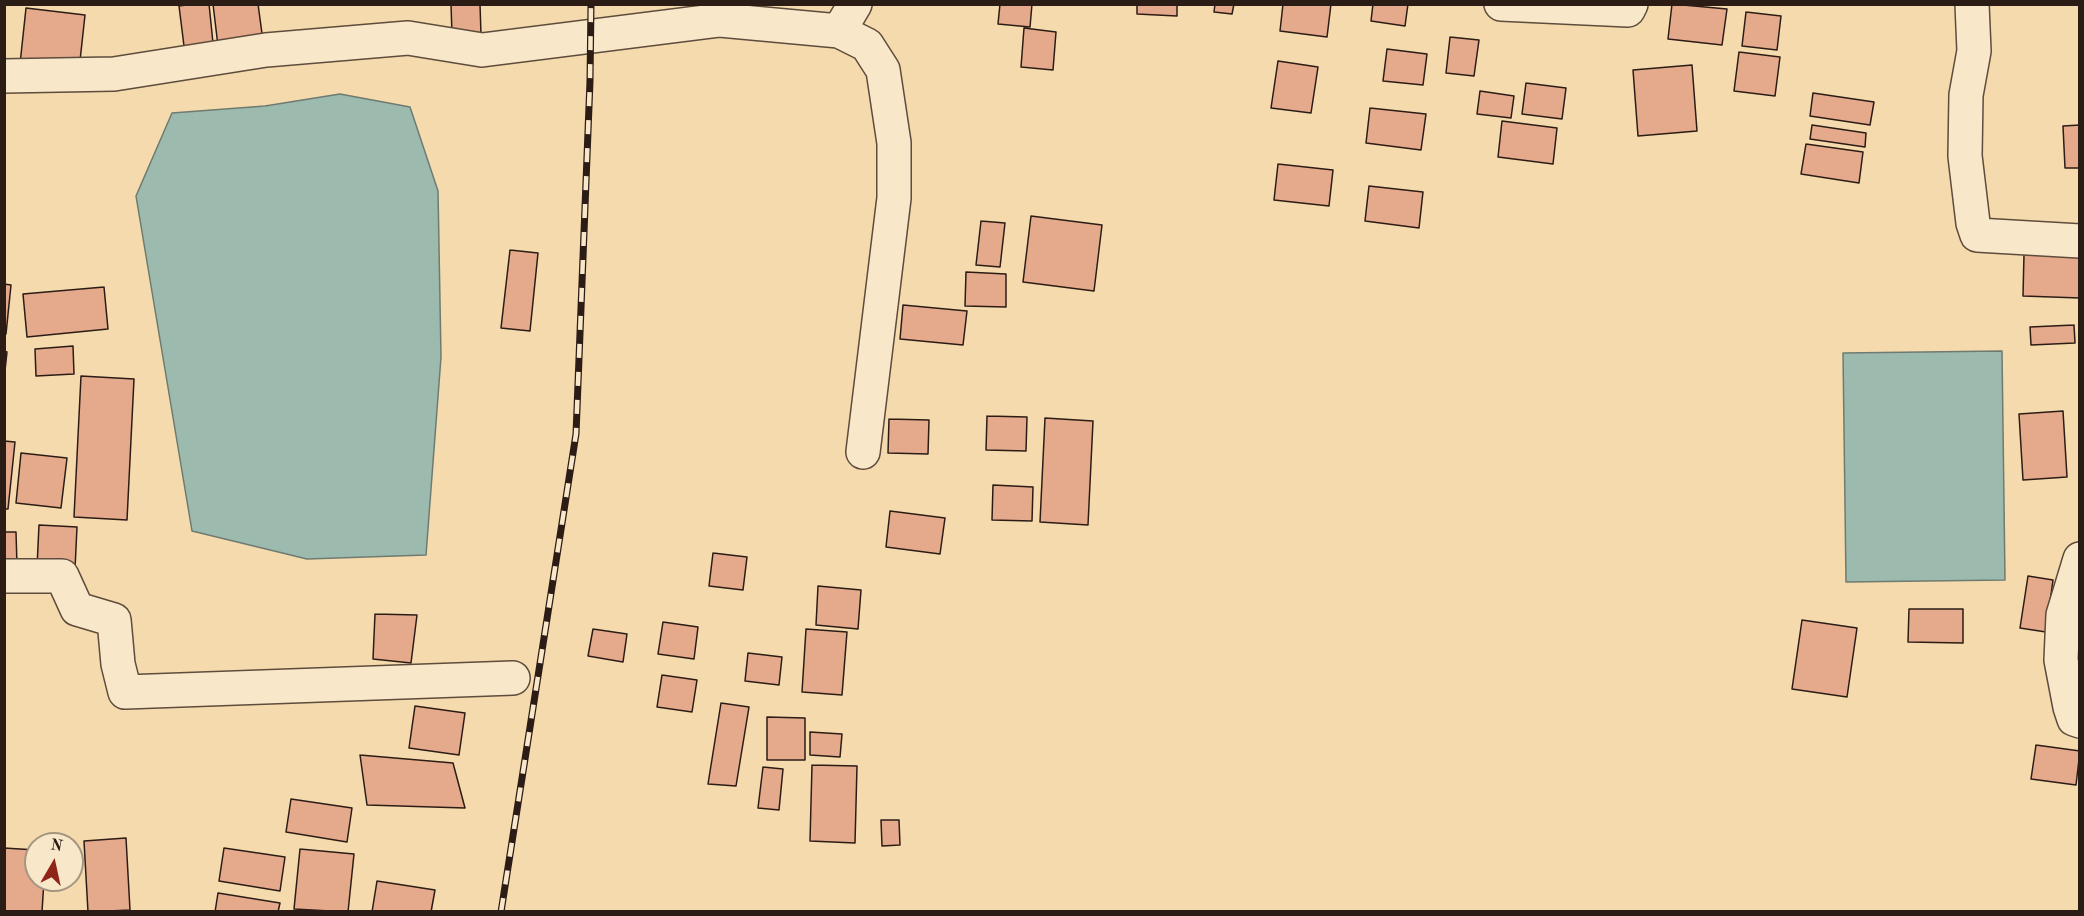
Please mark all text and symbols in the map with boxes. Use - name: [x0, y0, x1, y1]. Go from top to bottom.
- north arrow: [24, 832, 84, 892]
- text: N: [49, 837, 64, 855]

